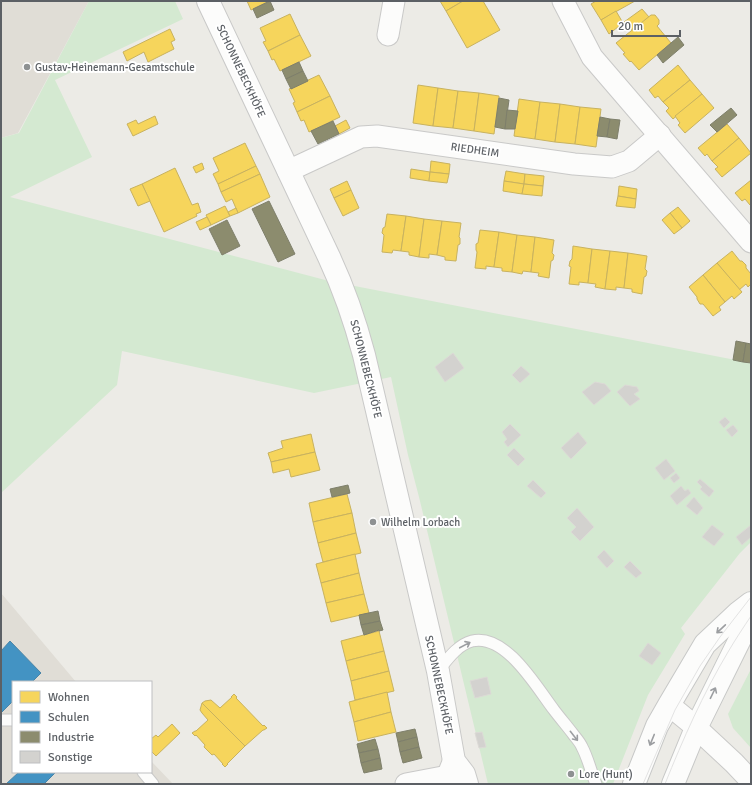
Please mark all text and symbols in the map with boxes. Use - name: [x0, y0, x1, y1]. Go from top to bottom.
- scale bar: [612, 12, 680, 38]
- text: 20 m: [618, 19, 643, 34]
- street label: SCHONNEBECKHÖFE: [214, 22, 269, 120]
- place label: Gustav-Heinemann-Gesamtschule: [35, 61, 195, 74]
- marker: Gustav-Heinemann-Gesamtschule: [22, 62, 32, 72]
- street label: RIEDHEIM: [450, 140, 500, 160]
- street label: SCHONNEBECKHÖFE: [347, 318, 386, 420]
- place label: Wilhelm Lorbach: [381, 516, 460, 529]
- marker: Wilhelm Lorbach: [368, 517, 378, 527]
- one-way arrow: [716, 624, 726, 633]
- street label: SCHONNEBECKHÖFE: [422, 634, 457, 736]
- one-way arrow: [459, 640, 471, 648]
- legend: [12, 681, 152, 773]
- one-way arrow: [710, 687, 717, 699]
- text: Wohnen: [48, 690, 90, 705]
- text: Schulen: [48, 710, 89, 725]
- text: Industrie: [48, 730, 94, 745]
- one-way arrow: [570, 730, 578, 741]
- one-way arrow: [647, 734, 655, 746]
- text: Sonstige: [48, 750, 93, 765]
- place label: Lore (Hunt): [579, 768, 633, 781]
- marker: Lore (Hunt): [566, 769, 576, 779]

